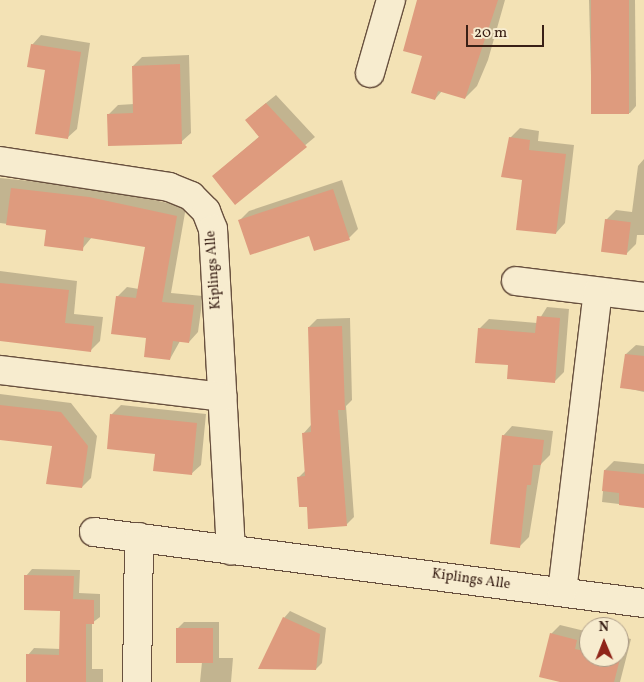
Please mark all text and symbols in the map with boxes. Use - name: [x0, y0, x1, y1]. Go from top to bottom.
- scale bar: [469, 15, 546, 47]
- text: 20 m: [474, 23, 507, 44]
- street label: Kiplings Alle: [203, 230, 225, 310]
- street label: Kiplings Alle: [431, 566, 511, 594]
- north arrow: [579, 617, 629, 667]
- text: N: [598, 618, 609, 637]

